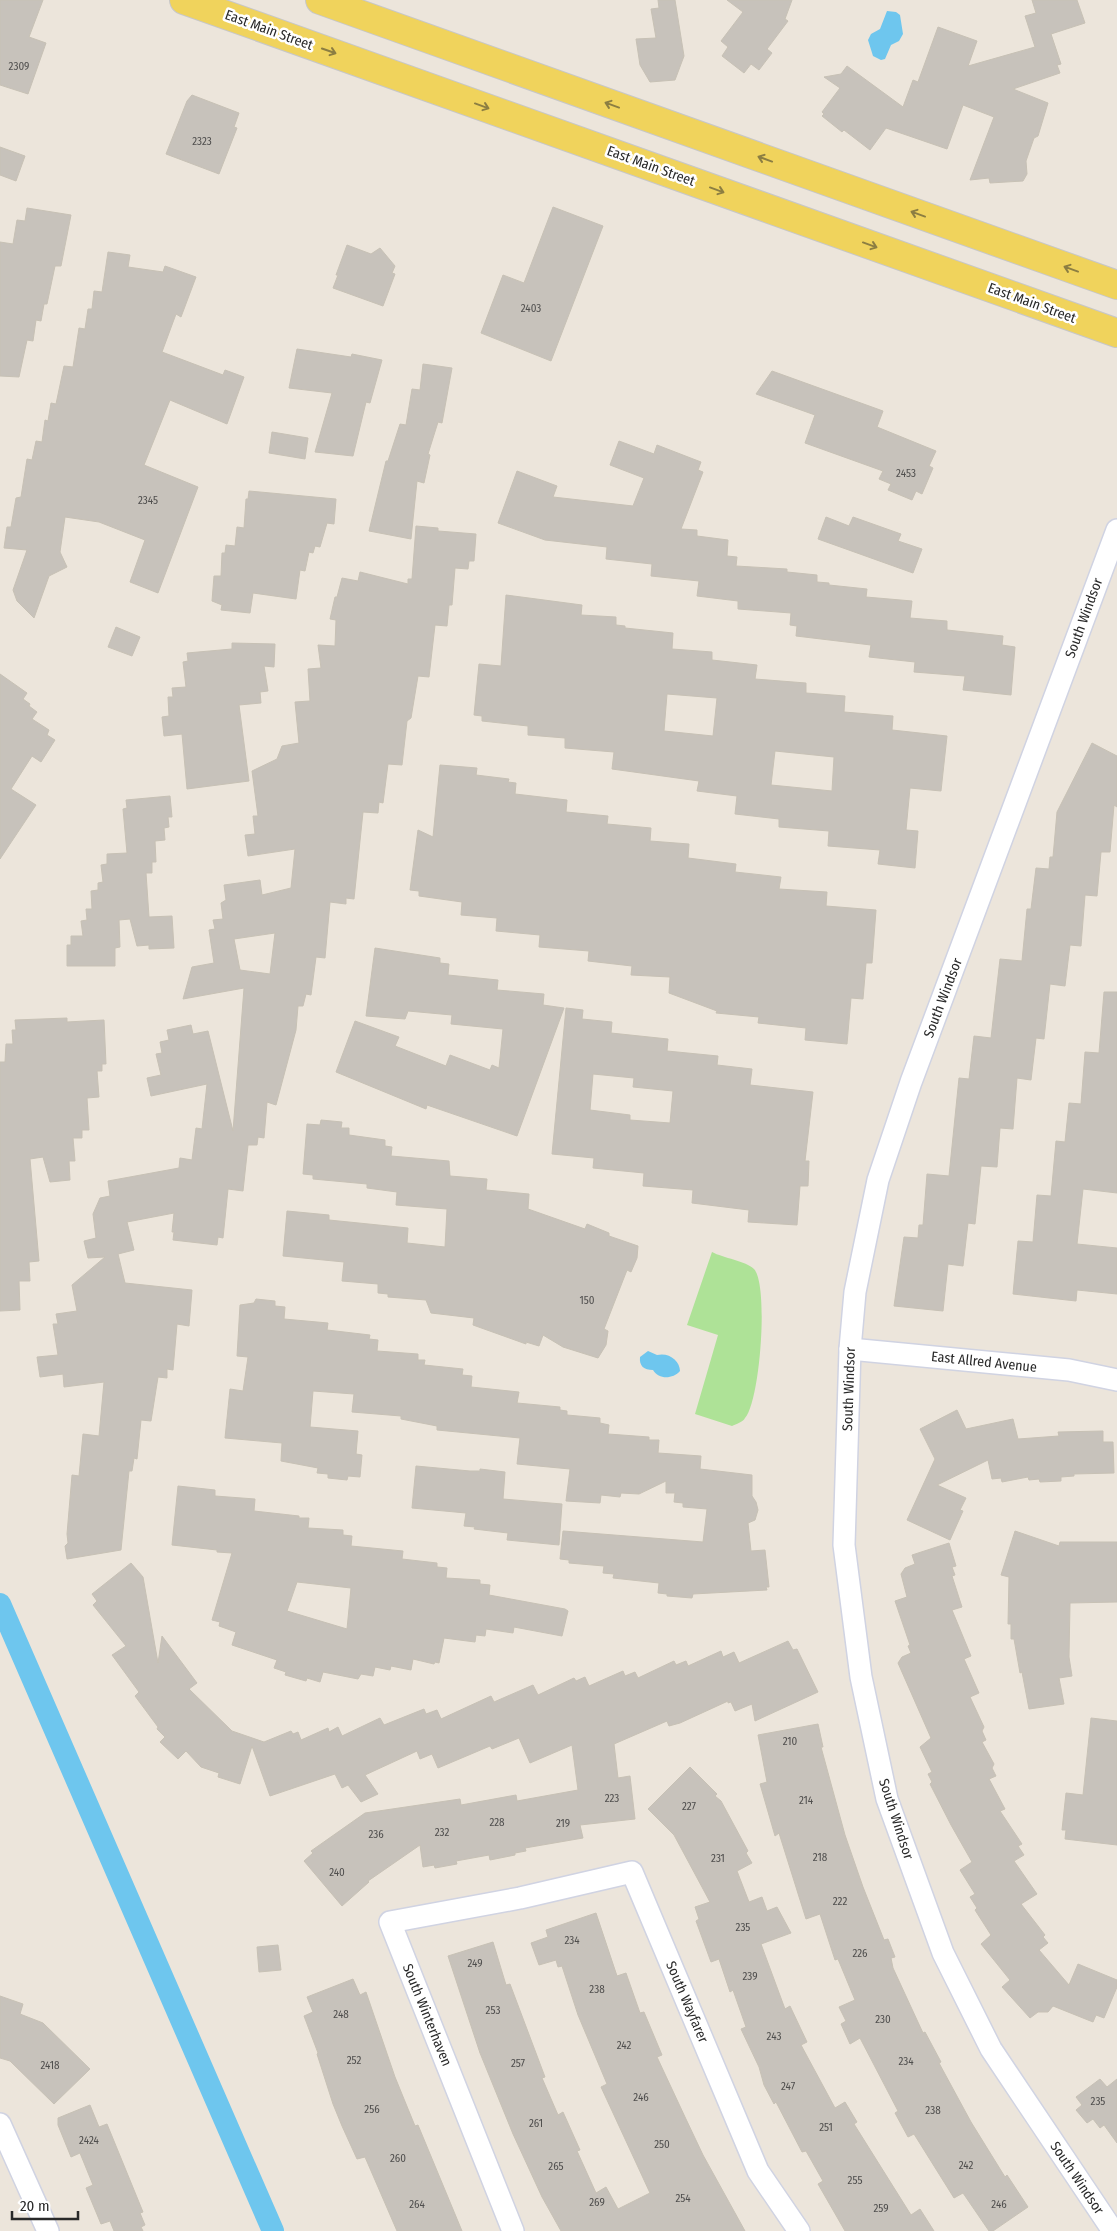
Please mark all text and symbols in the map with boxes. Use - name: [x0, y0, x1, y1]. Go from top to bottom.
- street label: East Main Street: [223, 6, 316, 54]
- one-way arrow: [321, 47, 337, 57]
- house number: 2309: [9, 60, 29, 73]
- one-way arrow: [605, 100, 620, 109]
- one-way arrow: [474, 102, 489, 111]
- house number: 2323: [192, 135, 212, 148]
- street label: East Main Street: [605, 142, 698, 190]
- one-way arrow: [758, 154, 773, 163]
- one-way arrow: [709, 186, 725, 195]
- one-way arrow: [911, 209, 926, 218]
- one-way arrow: [862, 241, 878, 250]
- one-way arrow: [1064, 264, 1079, 273]
- street label: East Main Street: [986, 279, 1079, 327]
- house number: 2403: [521, 302, 541, 315]
- house number: 2453: [896, 467, 916, 480]
- house number: 2345: [138, 494, 158, 507]
- street label: South Windsor: [1062, 576, 1106, 660]
- street label: South Windsor: [920, 956, 966, 1040]
- house number: 150: [579, 1294, 595, 1307]
- street label: South Windsor: [839, 1347, 859, 1431]
- street label: East Allred Avenue: [930, 1348, 1038, 1376]
- house number: 210: [783, 1735, 798, 1748]
- street label: South Windsor: [875, 1776, 917, 1862]
- house number: 223: [605, 1792, 619, 1805]
- house number: 214: [799, 1794, 814, 1807]
- house number: 227: [682, 1800, 697, 1813]
- house number: 228: [489, 1816, 505, 1829]
- house number: 219: [556, 1817, 570, 1830]
- house number: 232: [435, 1826, 449, 1839]
- house number: 236: [368, 1828, 384, 1841]
- house number: 218: [813, 1851, 828, 1864]
- house number: 231: [711, 1852, 725, 1865]
- house number: 240: [329, 1866, 345, 1879]
- house number: 222: [833, 1895, 847, 1908]
- house number: 235: [736, 1921, 750, 1934]
- house number: 234: [564, 1934, 580, 1947]
- house number: 226: [852, 1947, 868, 1960]
- house number: 249: [467, 1957, 483, 1970]
- street label: South Wayfarer: [662, 1959, 712, 2045]
- street label: South Winterhaven: [399, 1961, 455, 2069]
- house number: 239: [742, 1970, 758, 1983]
- house number: 238: [589, 1983, 605, 1996]
- house number: 253: [486, 2004, 500, 2017]
- house number: 248: [333, 2008, 349, 2021]
- house number: 230: [875, 2013, 891, 2026]
- house number: 243: [767, 2030, 781, 2043]
- house number: 242: [617, 2039, 631, 2052]
- house number: 252: [347, 2054, 361, 2067]
- house number: 234: [898, 2055, 914, 2068]
- house number: 257: [511, 2057, 526, 2070]
- house number: 2418: [40, 2059, 60, 2072]
- house number: 247: [781, 2080, 796, 2093]
- house number: 246: [633, 2091, 649, 2104]
- house number: 235: [1091, 2095, 1105, 2108]
- house number: 256: [364, 2103, 380, 2116]
- house number: 238: [925, 2104, 941, 2117]
- house number: 261: [529, 2117, 543, 2130]
- house number: 251: [819, 2121, 833, 2134]
- house number: 2424: [79, 2134, 100, 2147]
- house number: 250: [654, 2138, 670, 2151]
- street label: South Windsor: [1046, 2138, 1108, 2218]
- house number: 260: [390, 2152, 406, 2165]
- house number: 242: [959, 2159, 973, 2172]
- house number: 265: [548, 2160, 564, 2173]
- house number: 255: [848, 2174, 862, 2187]
- scale bar: [12, 2188, 79, 2220]
- house number: 254: [675, 2192, 691, 2205]
- house number: 269: [589, 2196, 605, 2209]
- text: 20 m: [20, 2197, 50, 2215]
- house number: 264: [409, 2198, 425, 2211]
- house number: 246: [991, 2198, 1007, 2211]
- house number: 259: [873, 2202, 889, 2215]

